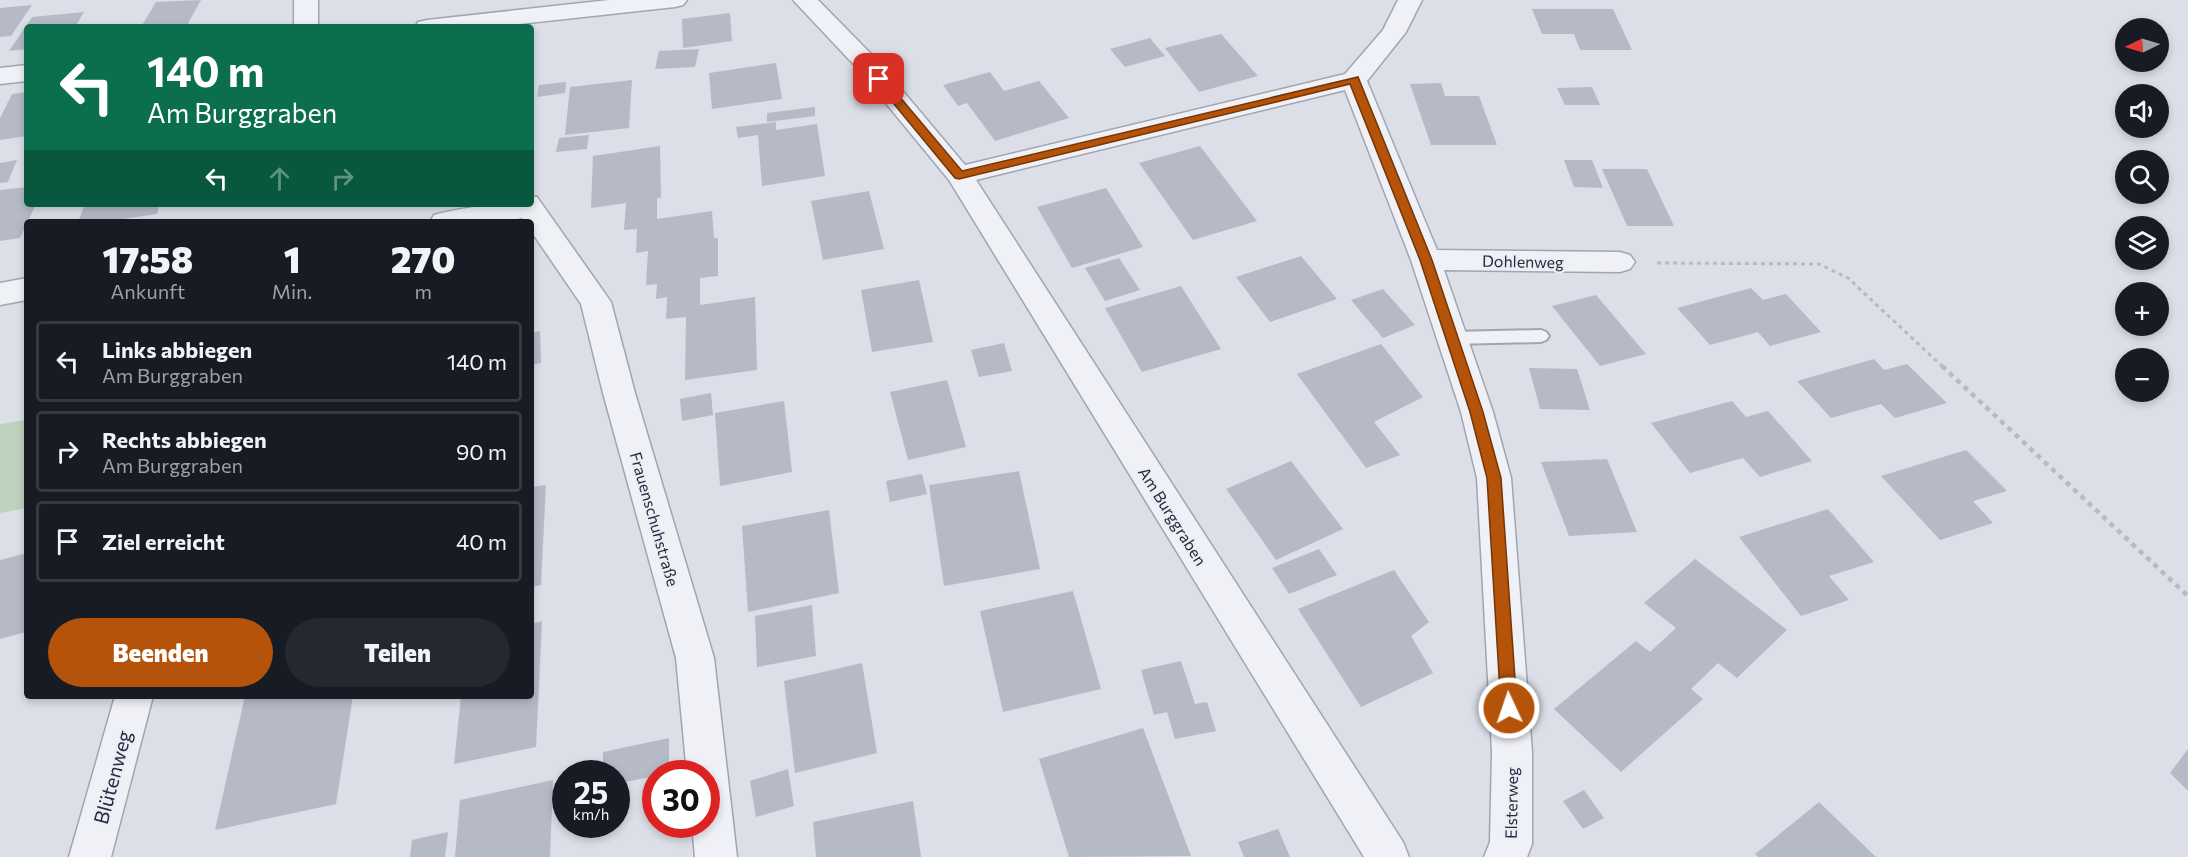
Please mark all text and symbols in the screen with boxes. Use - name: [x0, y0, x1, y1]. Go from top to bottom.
- north arrow: [2115, 18, 2169, 72]
- map controls: [2115, 18, 2169, 402]
- text: 140 m: [147, 44, 264, 96]
- icon: left: [48, 48, 126, 126]
- pin: [853, 53, 904, 104]
- icon: arrive: [862, 62, 895, 95]
- button: sound: [2115, 84, 2169, 138]
- text: Am Burggraben: [147, 96, 337, 129]
- button: search: [2115, 150, 2169, 204]
- icon: left: [200, 162, 233, 195]
- icon: ahead: [263, 162, 296, 195]
- icon: right: [326, 162, 359, 195]
- button: layers: [2115, 216, 2169, 270]
- text: 17:58: [103, 236, 193, 280]
- text: 1: [284, 236, 300, 280]
- text: 270: [391, 236, 455, 280]
- street label: Dohlenweg: [1482, 251, 1564, 271]
- text: Ankunft: [110, 279, 185, 303]
- text: Min.: [272, 279, 312, 303]
- text: m: [414, 279, 432, 303]
- button: +: [2115, 282, 2169, 336]
- text: Links abbiegen: [102, 336, 252, 363]
- icon: left: [51, 345, 84, 378]
- text: 140 m: [447, 348, 507, 375]
- button: −: [2115, 348, 2169, 402]
- text: Am Burggraben: [102, 363, 243, 387]
- text: Rechts abbiegen: [102, 426, 267, 453]
- icon: right: [51, 435, 84, 468]
- text: 90 m: [456, 438, 507, 465]
- street label: Frauenschuhstraße: [627, 450, 683, 588]
- text: Am Burggraben: [102, 453, 243, 477]
- street label: Am Burggraben: [1135, 463, 1211, 569]
- icon: arrive: [51, 525, 84, 558]
- text: Ziel erreicht: [102, 528, 225, 555]
- text: 40 m: [456, 528, 507, 555]
- button: Beenden: [48, 618, 273, 687]
- button: Teilen: [285, 618, 510, 687]
- position arrow: [1477, 676, 1541, 740]
- street label: Blütenweg: [88, 727, 136, 826]
- speed limit sign: 30: [642, 760, 720, 838]
- street label: Elsterweg: [1501, 767, 1521, 839]
- text: 25: [574, 773, 608, 810]
- text: km/h: [573, 805, 609, 823]

